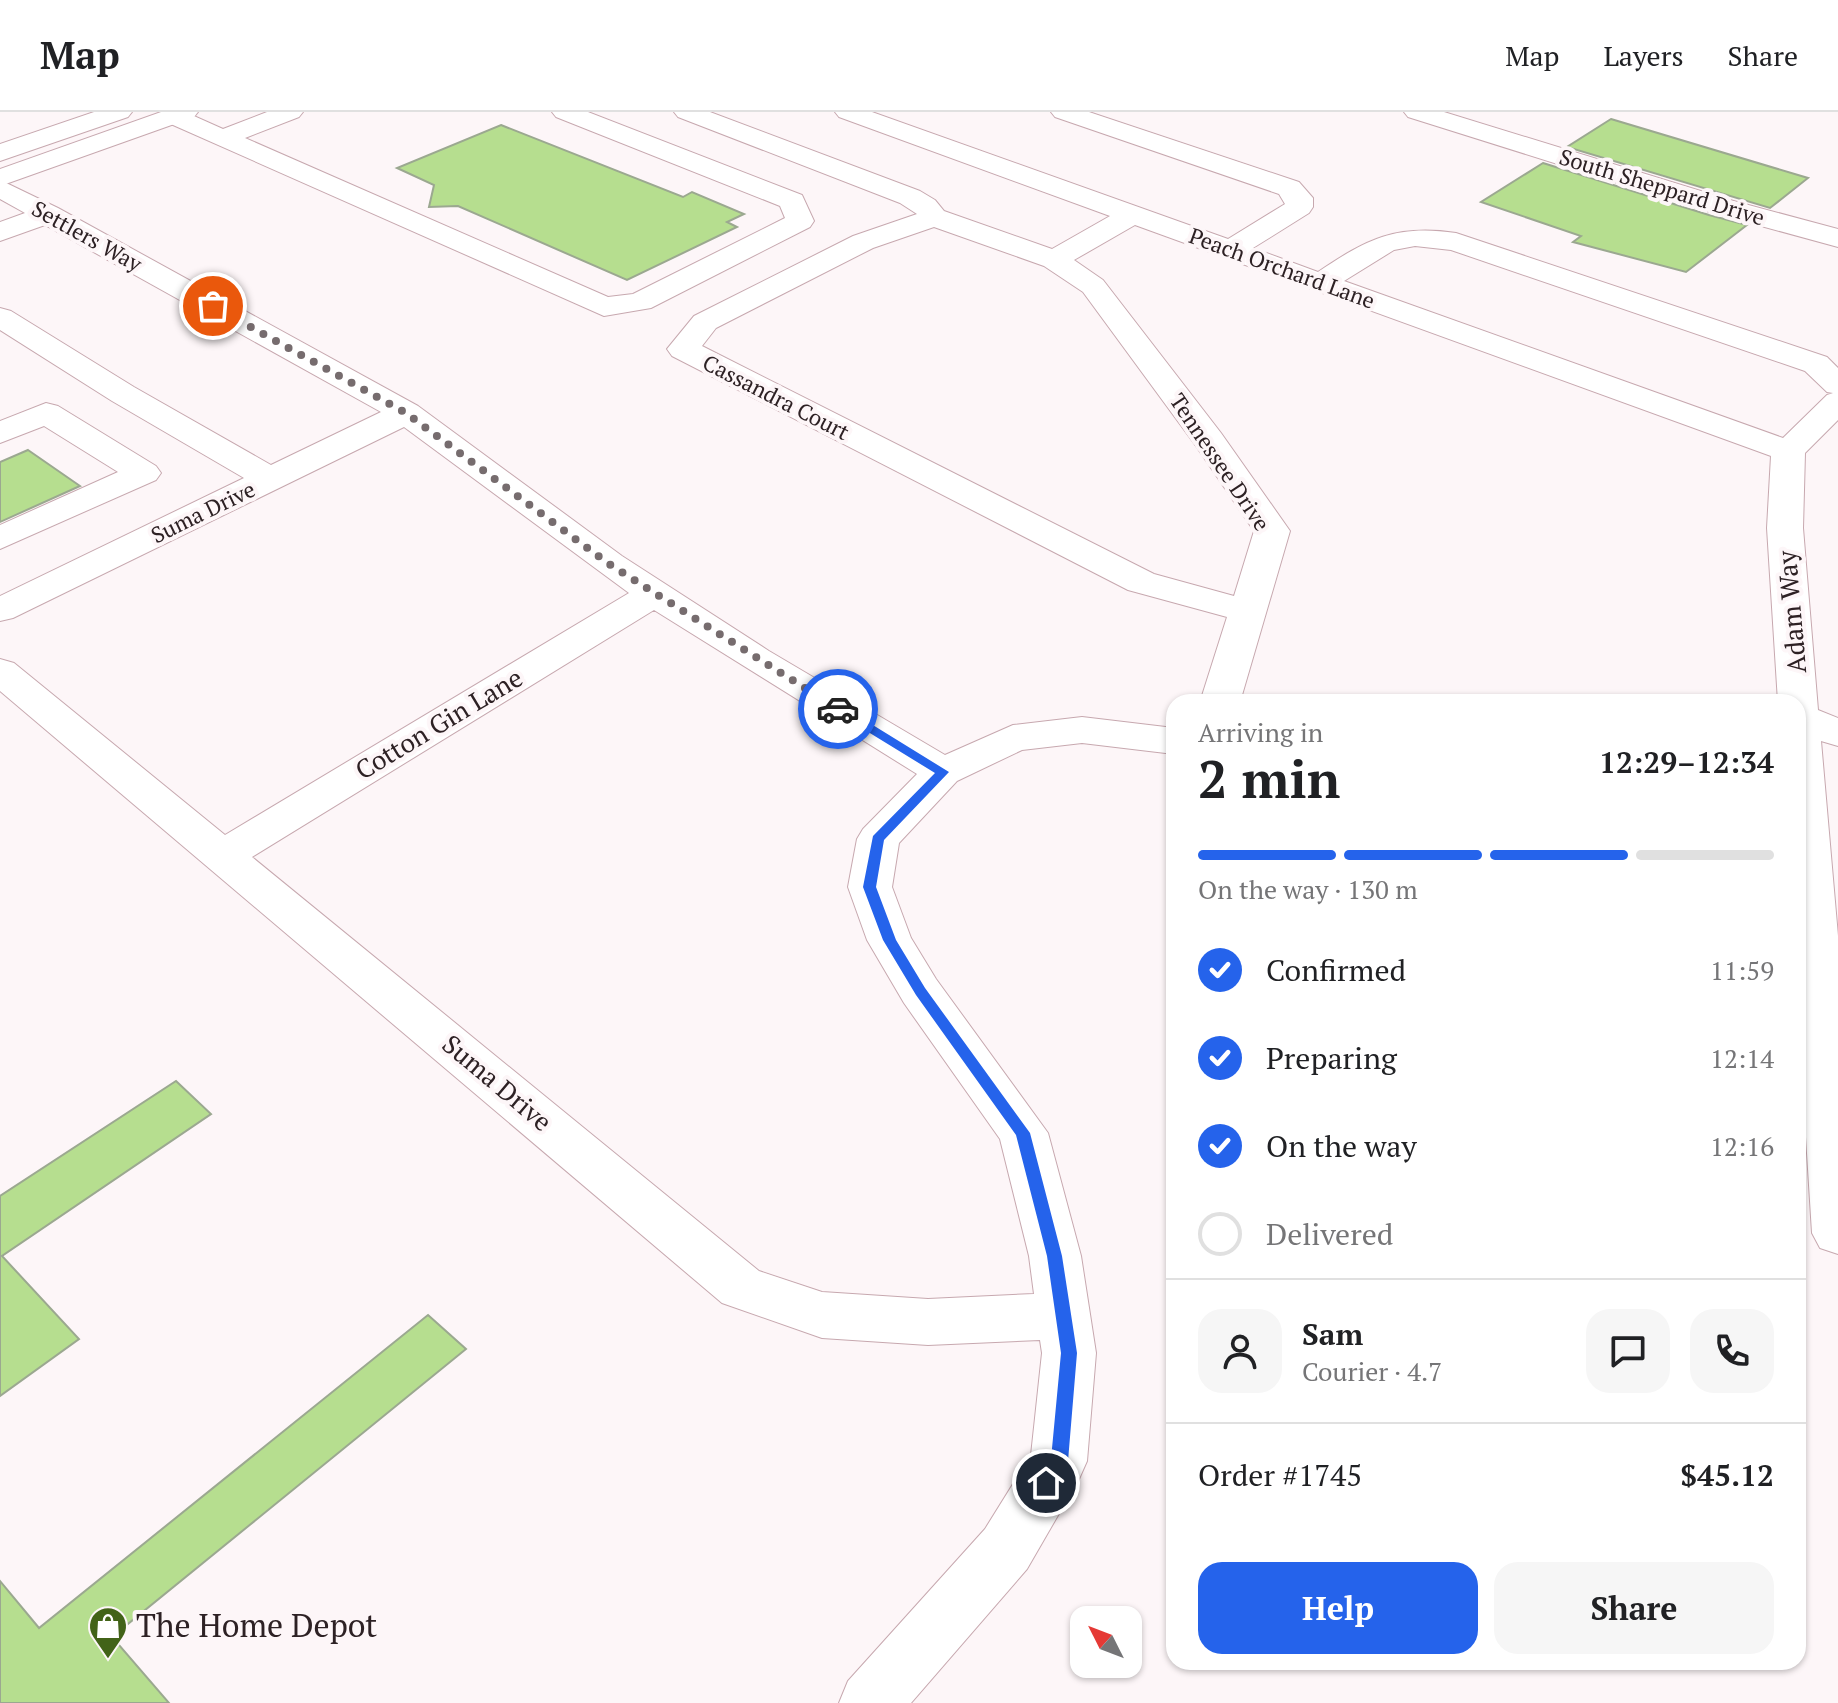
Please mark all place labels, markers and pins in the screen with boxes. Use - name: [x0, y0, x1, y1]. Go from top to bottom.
- pin: [179, 272, 247, 340]
- pin: [1012, 1449, 1080, 1517]
- place label: The Home Depot: [136, 1604, 377, 1646]
- shop icon: The Home Depot: [87, 1605, 129, 1660]

